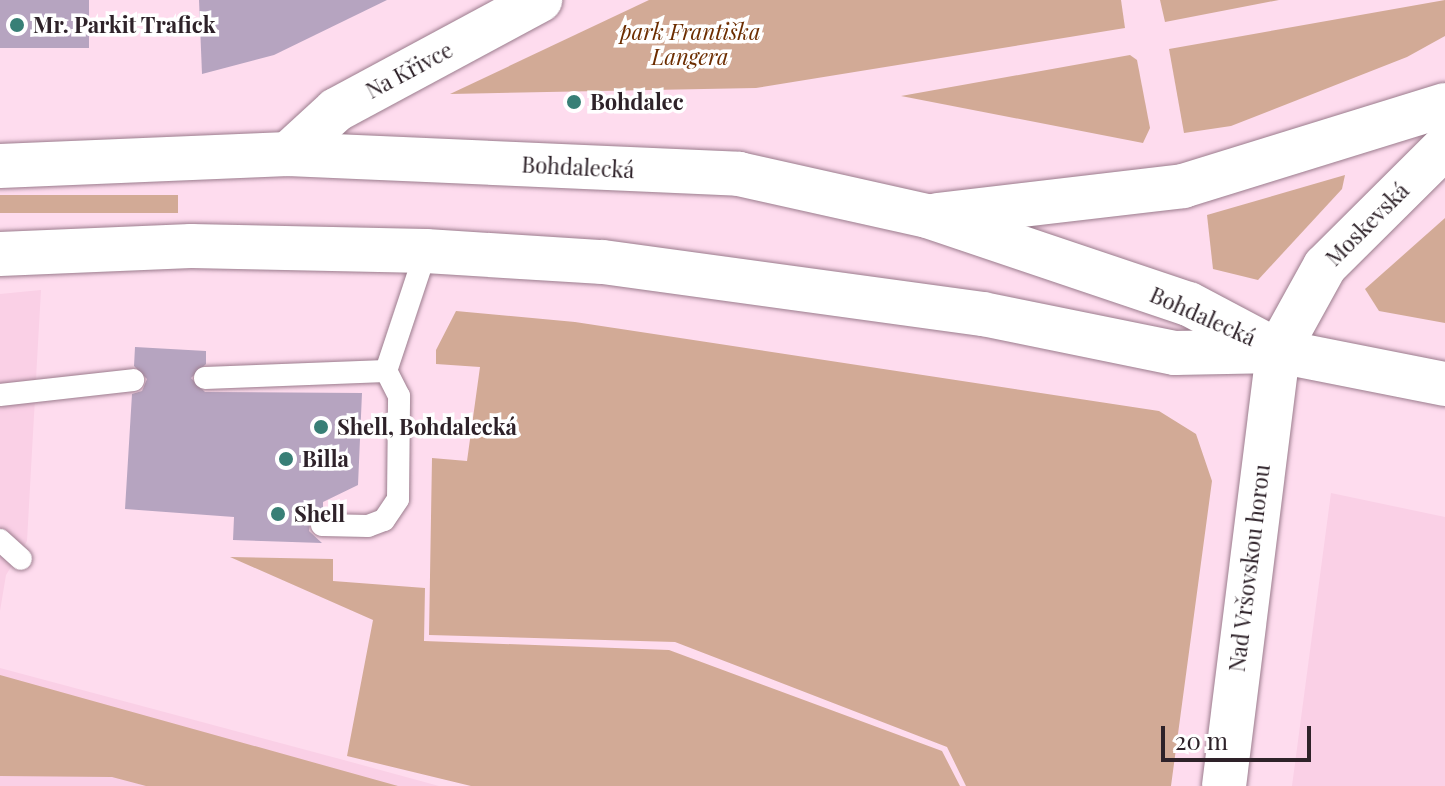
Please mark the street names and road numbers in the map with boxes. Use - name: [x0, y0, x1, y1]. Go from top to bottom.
- street label: Na Křivce: [361, 36, 457, 104]
- street label: Bohdalecká: [521, 151, 635, 183]
- street label: Moskevská: [1320, 177, 1414, 271]
- street label: Bohdalecká: [1146, 281, 1260, 351]
- street label: Nad Vršovskou horou: [1223, 462, 1275, 674]

